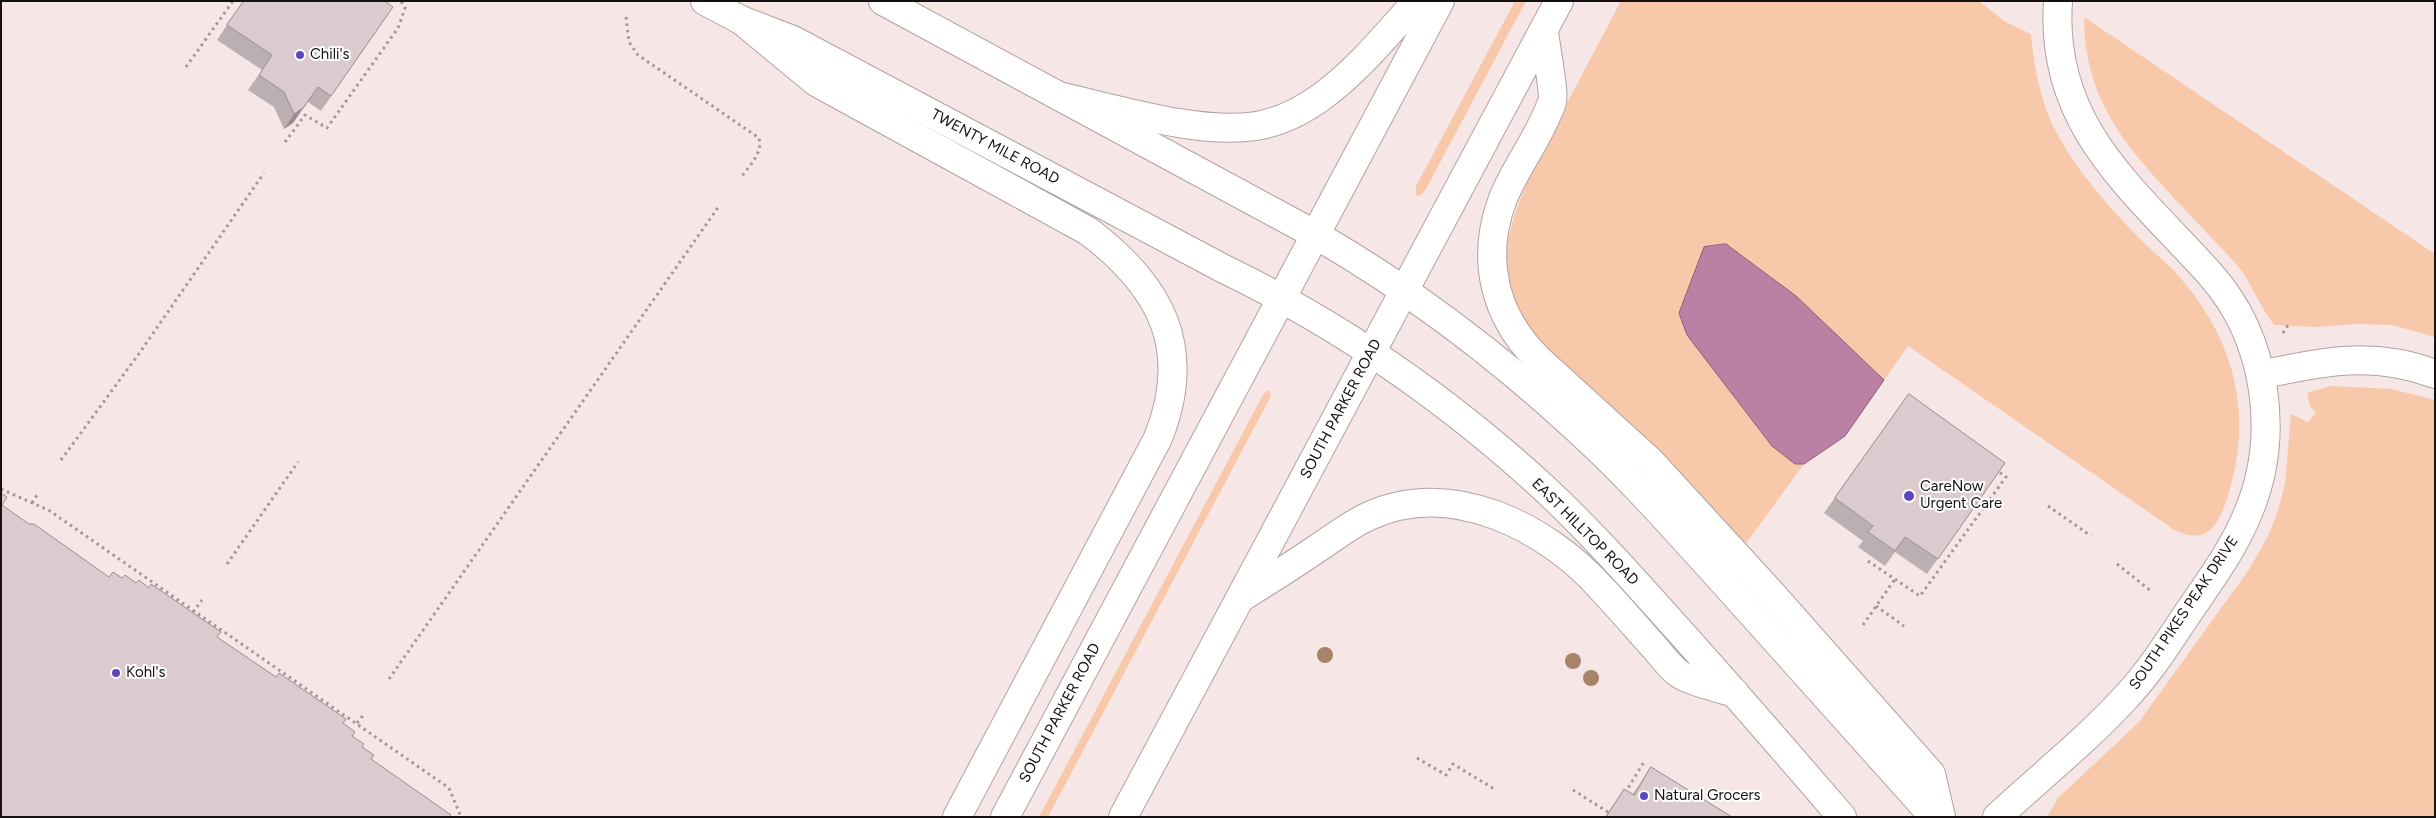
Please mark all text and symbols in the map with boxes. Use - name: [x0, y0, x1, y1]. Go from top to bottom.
- place label: Chili's: [310, 46, 349, 64]
- marker: Chili's: [294, 49, 306, 61]
- street label: TWENTY MILE ROAD: [928, 106, 1062, 188]
- street label: SOUTH PARKER ROAD: [1297, 336, 1385, 482]
- street label: EAST HILLTOP ROAD: [1528, 475, 1642, 589]
- place label: CareNow Urgent Care: [1920, 478, 2002, 513]
- marker: CareNow Urgent Care: [1902, 489, 1916, 503]
- street label: SOUTH PIKES PEAK DRIVE: [2126, 533, 2242, 693]
- street label: SOUTH PARKER ROAD: [1016, 640, 1104, 786]
- place label: Kohl's: [126, 664, 165, 682]
- marker: Kohl's: [110, 667, 122, 679]
- place label: Natural Grocers: [1654, 787, 1761, 805]
- marker: Natural Grocers: [1638, 790, 1650, 802]

